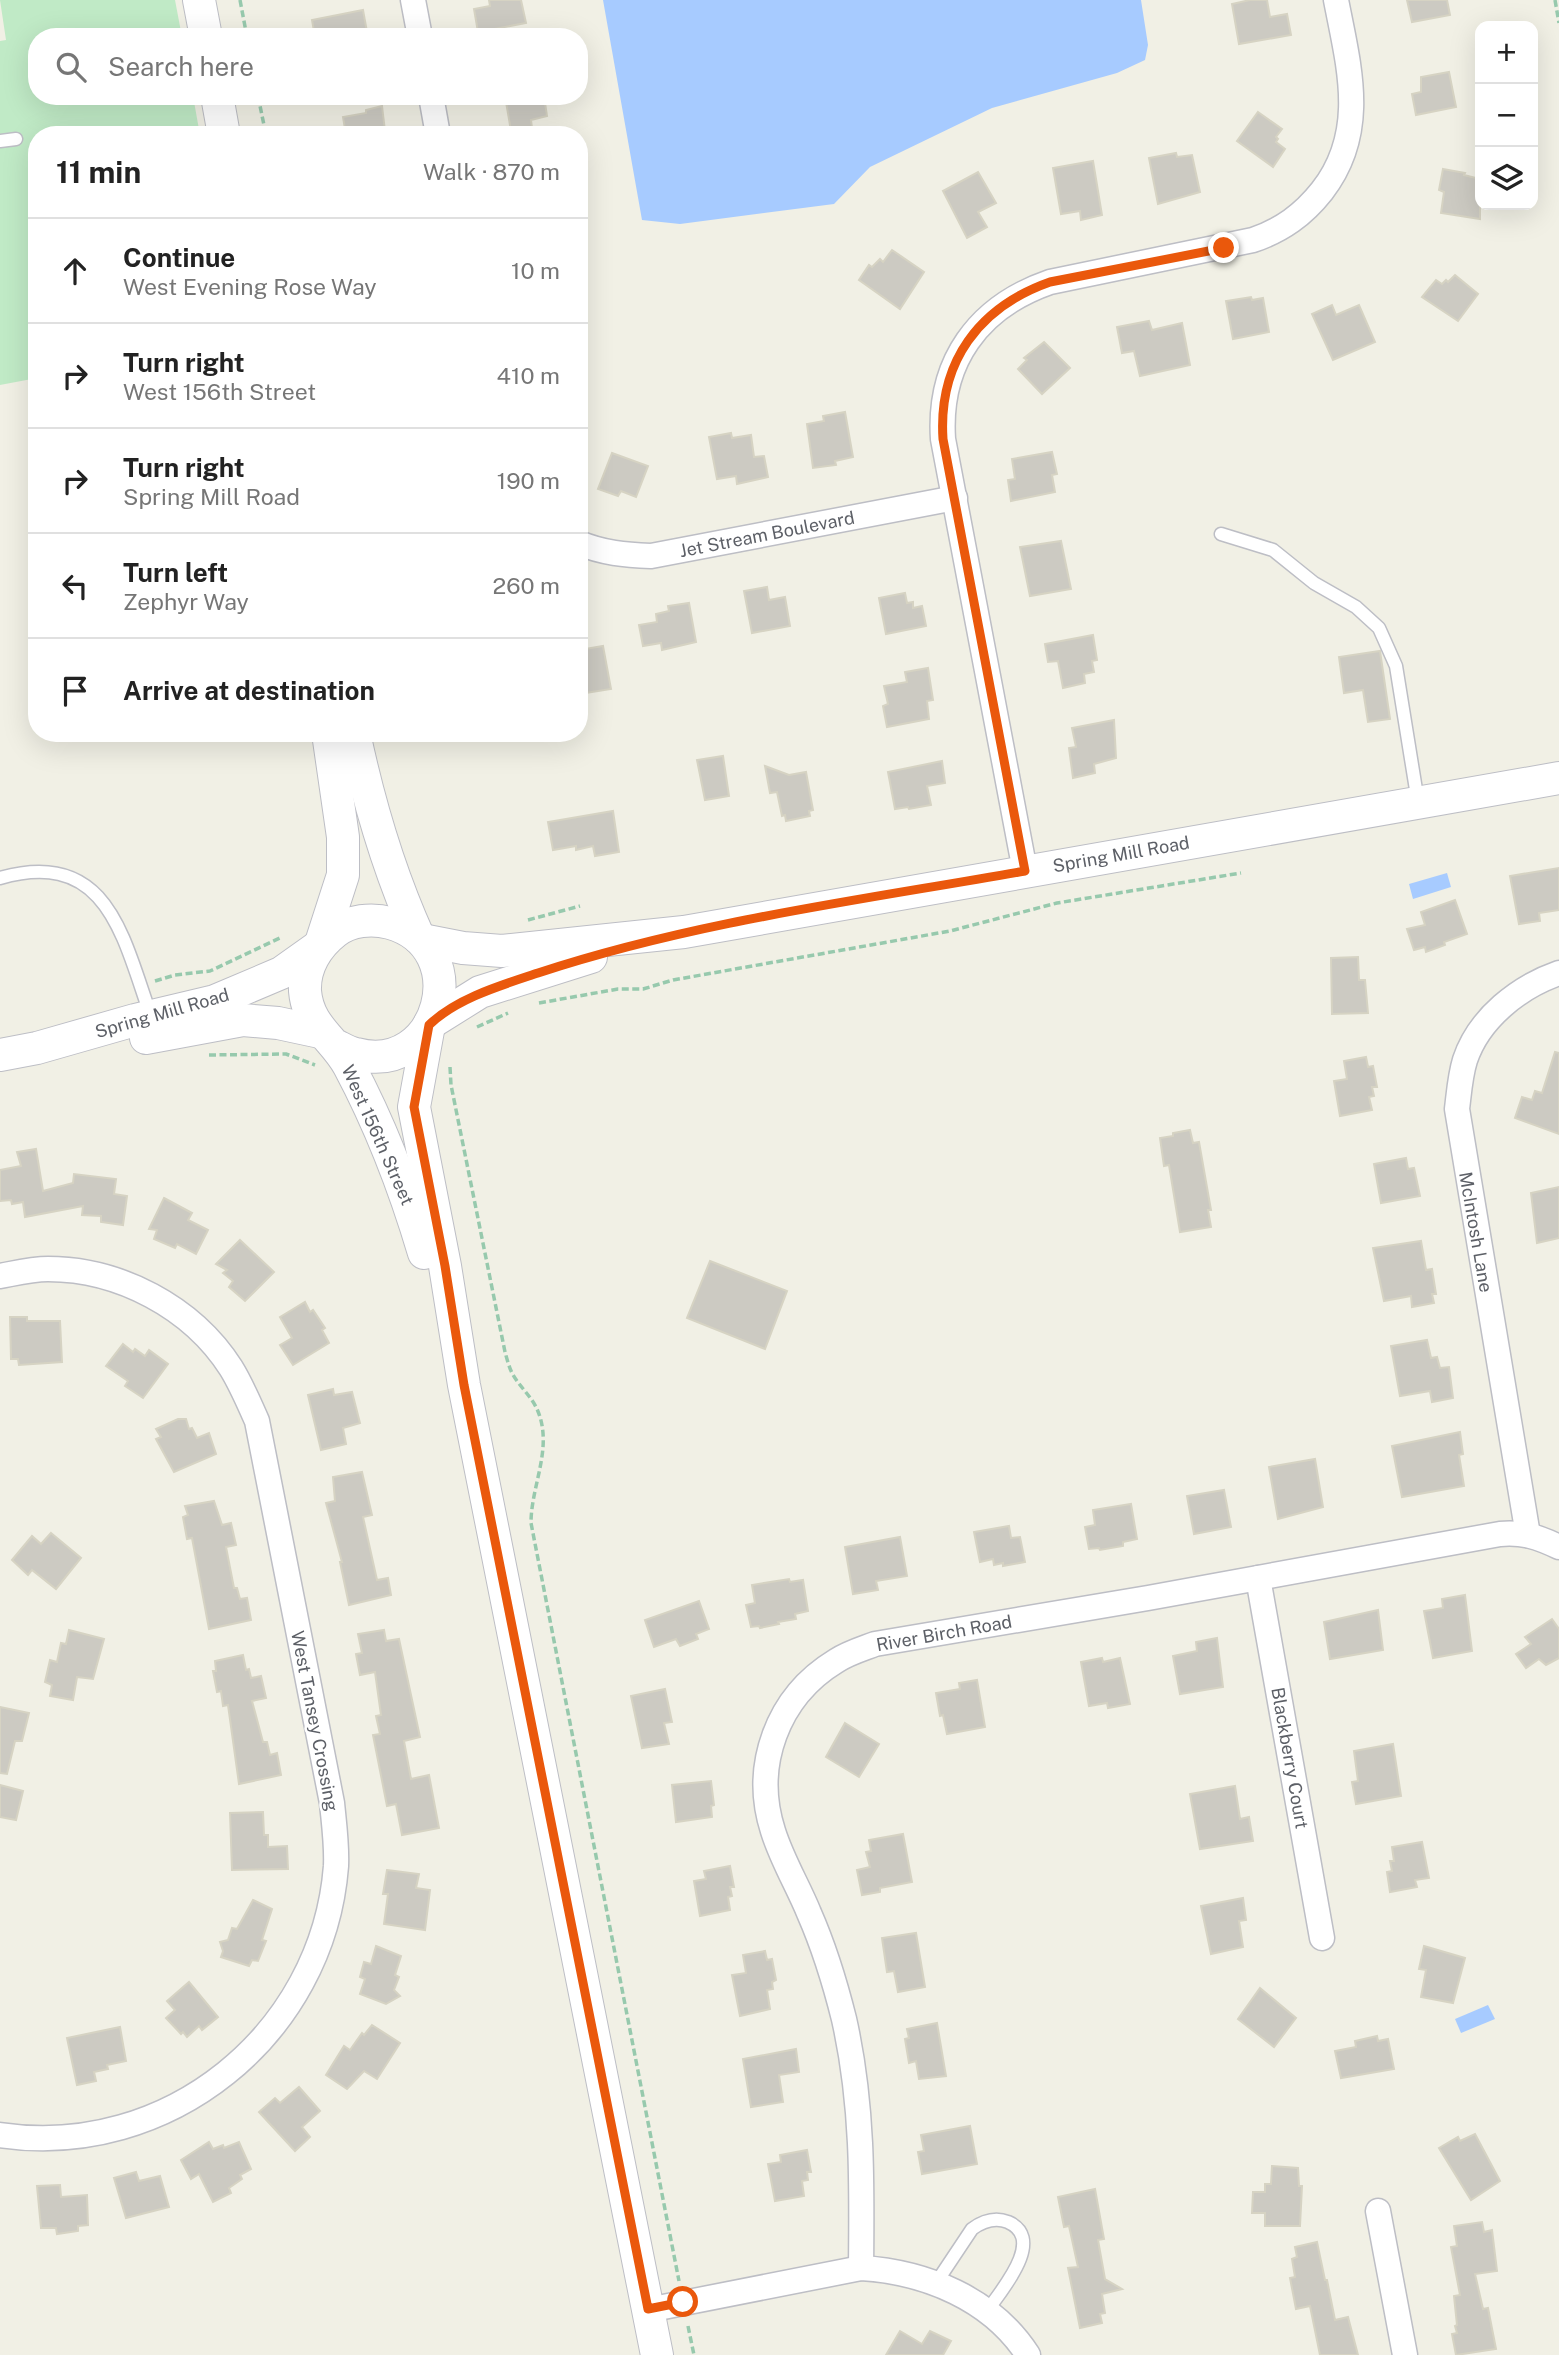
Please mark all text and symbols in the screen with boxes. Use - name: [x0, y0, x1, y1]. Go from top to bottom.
- map controls: [1475, 21, 1538, 210]
- button: +: [1475, 21, 1538, 84]
- search box: [28, 28, 588, 105]
- icon: search: [52, 48, 90, 86]
- text: Search here: [108, 51, 254, 82]
- button: −: [1475, 84, 1538, 147]
- button: layers: [1475, 147, 1538, 210]
- text: 11 min: [56, 154, 141, 190]
- text: Walk · 870 m: [423, 158, 560, 185]
- route end: [1208, 232, 1239, 263]
- text: Continue: [123, 242, 235, 273]
- icon: ahead: [56, 252, 94, 290]
- text: 10 m: [511, 257, 560, 284]
- text: West Evening Rose Way: [123, 273, 377, 300]
- text: Turn right: [123, 347, 245, 378]
- icon: right: [56, 357, 94, 395]
- text: 410 m: [497, 362, 560, 389]
- text: West 156th Street: [123, 378, 316, 405]
- text: Turn right: [123, 452, 245, 483]
- icon: right: [56, 462, 94, 500]
- text: 190 m: [497, 467, 560, 494]
- text: Spring Mill Road: [123, 483, 300, 510]
- street label: Jet Stream Boulevard: [678, 507, 856, 561]
- text: Turn left: [123, 557, 228, 588]
- icon: left: [56, 567, 94, 605]
- text: 260 m: [493, 572, 560, 599]
- text: Zephyr Way: [123, 588, 249, 615]
- icon: arrive: [56, 672, 94, 710]
- text: Arrive at destination: [123, 675, 375, 706]
- street label: Spring Mill Road: [1051, 832, 1191, 876]
- street label: Spring Mill Road: [93, 984, 231, 1042]
- street label: West 156th Street: [338, 1062, 418, 1208]
- street label: McIntosh Lane: [1455, 1170, 1497, 1294]
- street label: River Birch Road: [874, 1611, 1014, 1655]
- street label: West Tansey Crossing: [287, 1629, 343, 1813]
- street label: Blackberry Court: [1267, 1686, 1313, 1830]
- route start: [667, 2286, 698, 2317]

